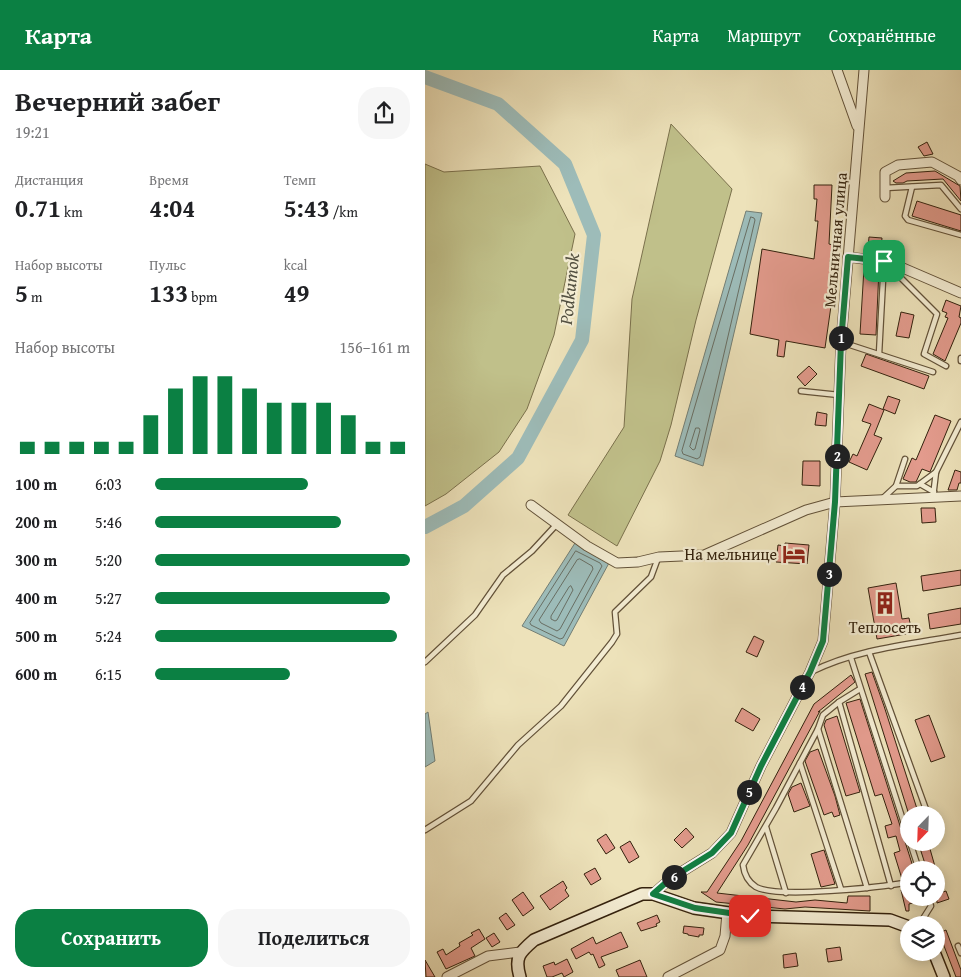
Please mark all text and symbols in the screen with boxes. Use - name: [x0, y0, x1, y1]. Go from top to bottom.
- text: Карта: [25, 18, 92, 53]
- text: Карта: [653, 22, 699, 49]
- text: Маршрут: [727, 22, 801, 49]
- text: Сохранённые: [829, 22, 936, 49]
- text: Вечерний забег: [15, 80, 220, 121]
- button: share: [358, 87, 410, 139]
- text: 19:21: [15, 120, 50, 144]
- text: Дистанция: [15, 170, 83, 190]
- text: Время: [149, 170, 188, 190]
- text: Темп: [284, 170, 316, 190]
- street label: Мельничная улица: [817, 171, 853, 309]
- text: 0.71: [15, 190, 61, 226]
- text: 4:04: [149, 190, 195, 226]
- text: 5:43: [284, 190, 330, 226]
- text: km: [61, 202, 83, 222]
- text: /km: [330, 202, 358, 222]
- pin: [863, 240, 905, 282]
- icon: arrive: [870, 247, 898, 275]
- water label: Podkumok: [552, 251, 586, 327]
- text: Набор высоты: [15, 255, 102, 275]
- text: Пульс: [149, 255, 186, 275]
- text: kcal: [284, 255, 308, 275]
- text: 5: [15, 275, 28, 311]
- text: 133: [149, 275, 188, 311]
- text: 49: [284, 275, 310, 311]
- text: m: [28, 287, 42, 307]
- text: bpm: [188, 287, 218, 307]
- pin: 1: [829, 326, 853, 350]
- text: 1: [838, 328, 845, 348]
- text: Набор высоты: [15, 335, 115, 359]
- text: 156–161 m: [340, 335, 410, 359]
- pin: 2: [825, 444, 849, 468]
- text: 2: [834, 446, 841, 466]
- text: 100 m: [15, 472, 57, 496]
- text: 6:03: [95, 472, 122, 496]
- text: 200 m: [15, 510, 57, 534]
- text: 5:46: [95, 510, 122, 534]
- hotel icon: На мельнице: [781, 541, 807, 567]
- place label: На мельнице: [685, 542, 777, 566]
- text: 300 m: [15, 548, 57, 572]
- text: 5:20: [95, 548, 122, 572]
- pin: 3: [817, 562, 841, 586]
- text: 3: [826, 564, 833, 584]
- text: 400 m: [15, 586, 57, 610]
- text: 5:27: [95, 586, 122, 610]
- building icon: Теплосеть: [872, 590, 898, 616]
- place label: Теплосеть: [849, 615, 922, 639]
- text: 500 m: [15, 624, 57, 648]
- text: 5:24: [95, 624, 122, 648]
- text: 600 m: [15, 662, 57, 686]
- text: 6:15: [95, 662, 122, 686]
- pin: 4: [789, 674, 815, 700]
- text: 4: [799, 677, 806, 697]
- pin: 5: [737, 780, 761, 804]
- text: 5: [746, 782, 753, 802]
- north arrow: [900, 806, 945, 851]
- map controls: [900, 806, 945, 961]
- button: locate: [900, 861, 945, 906]
- pin: 6: [661, 864, 687, 890]
- text: 6: [671, 867, 678, 887]
- pin: [729, 895, 771, 937]
- icon: check: [736, 902, 764, 930]
- button: Сохранить: [15, 909, 208, 967]
- button: Поделиться: [218, 909, 410, 967]
- button: layers: [900, 916, 945, 961]

